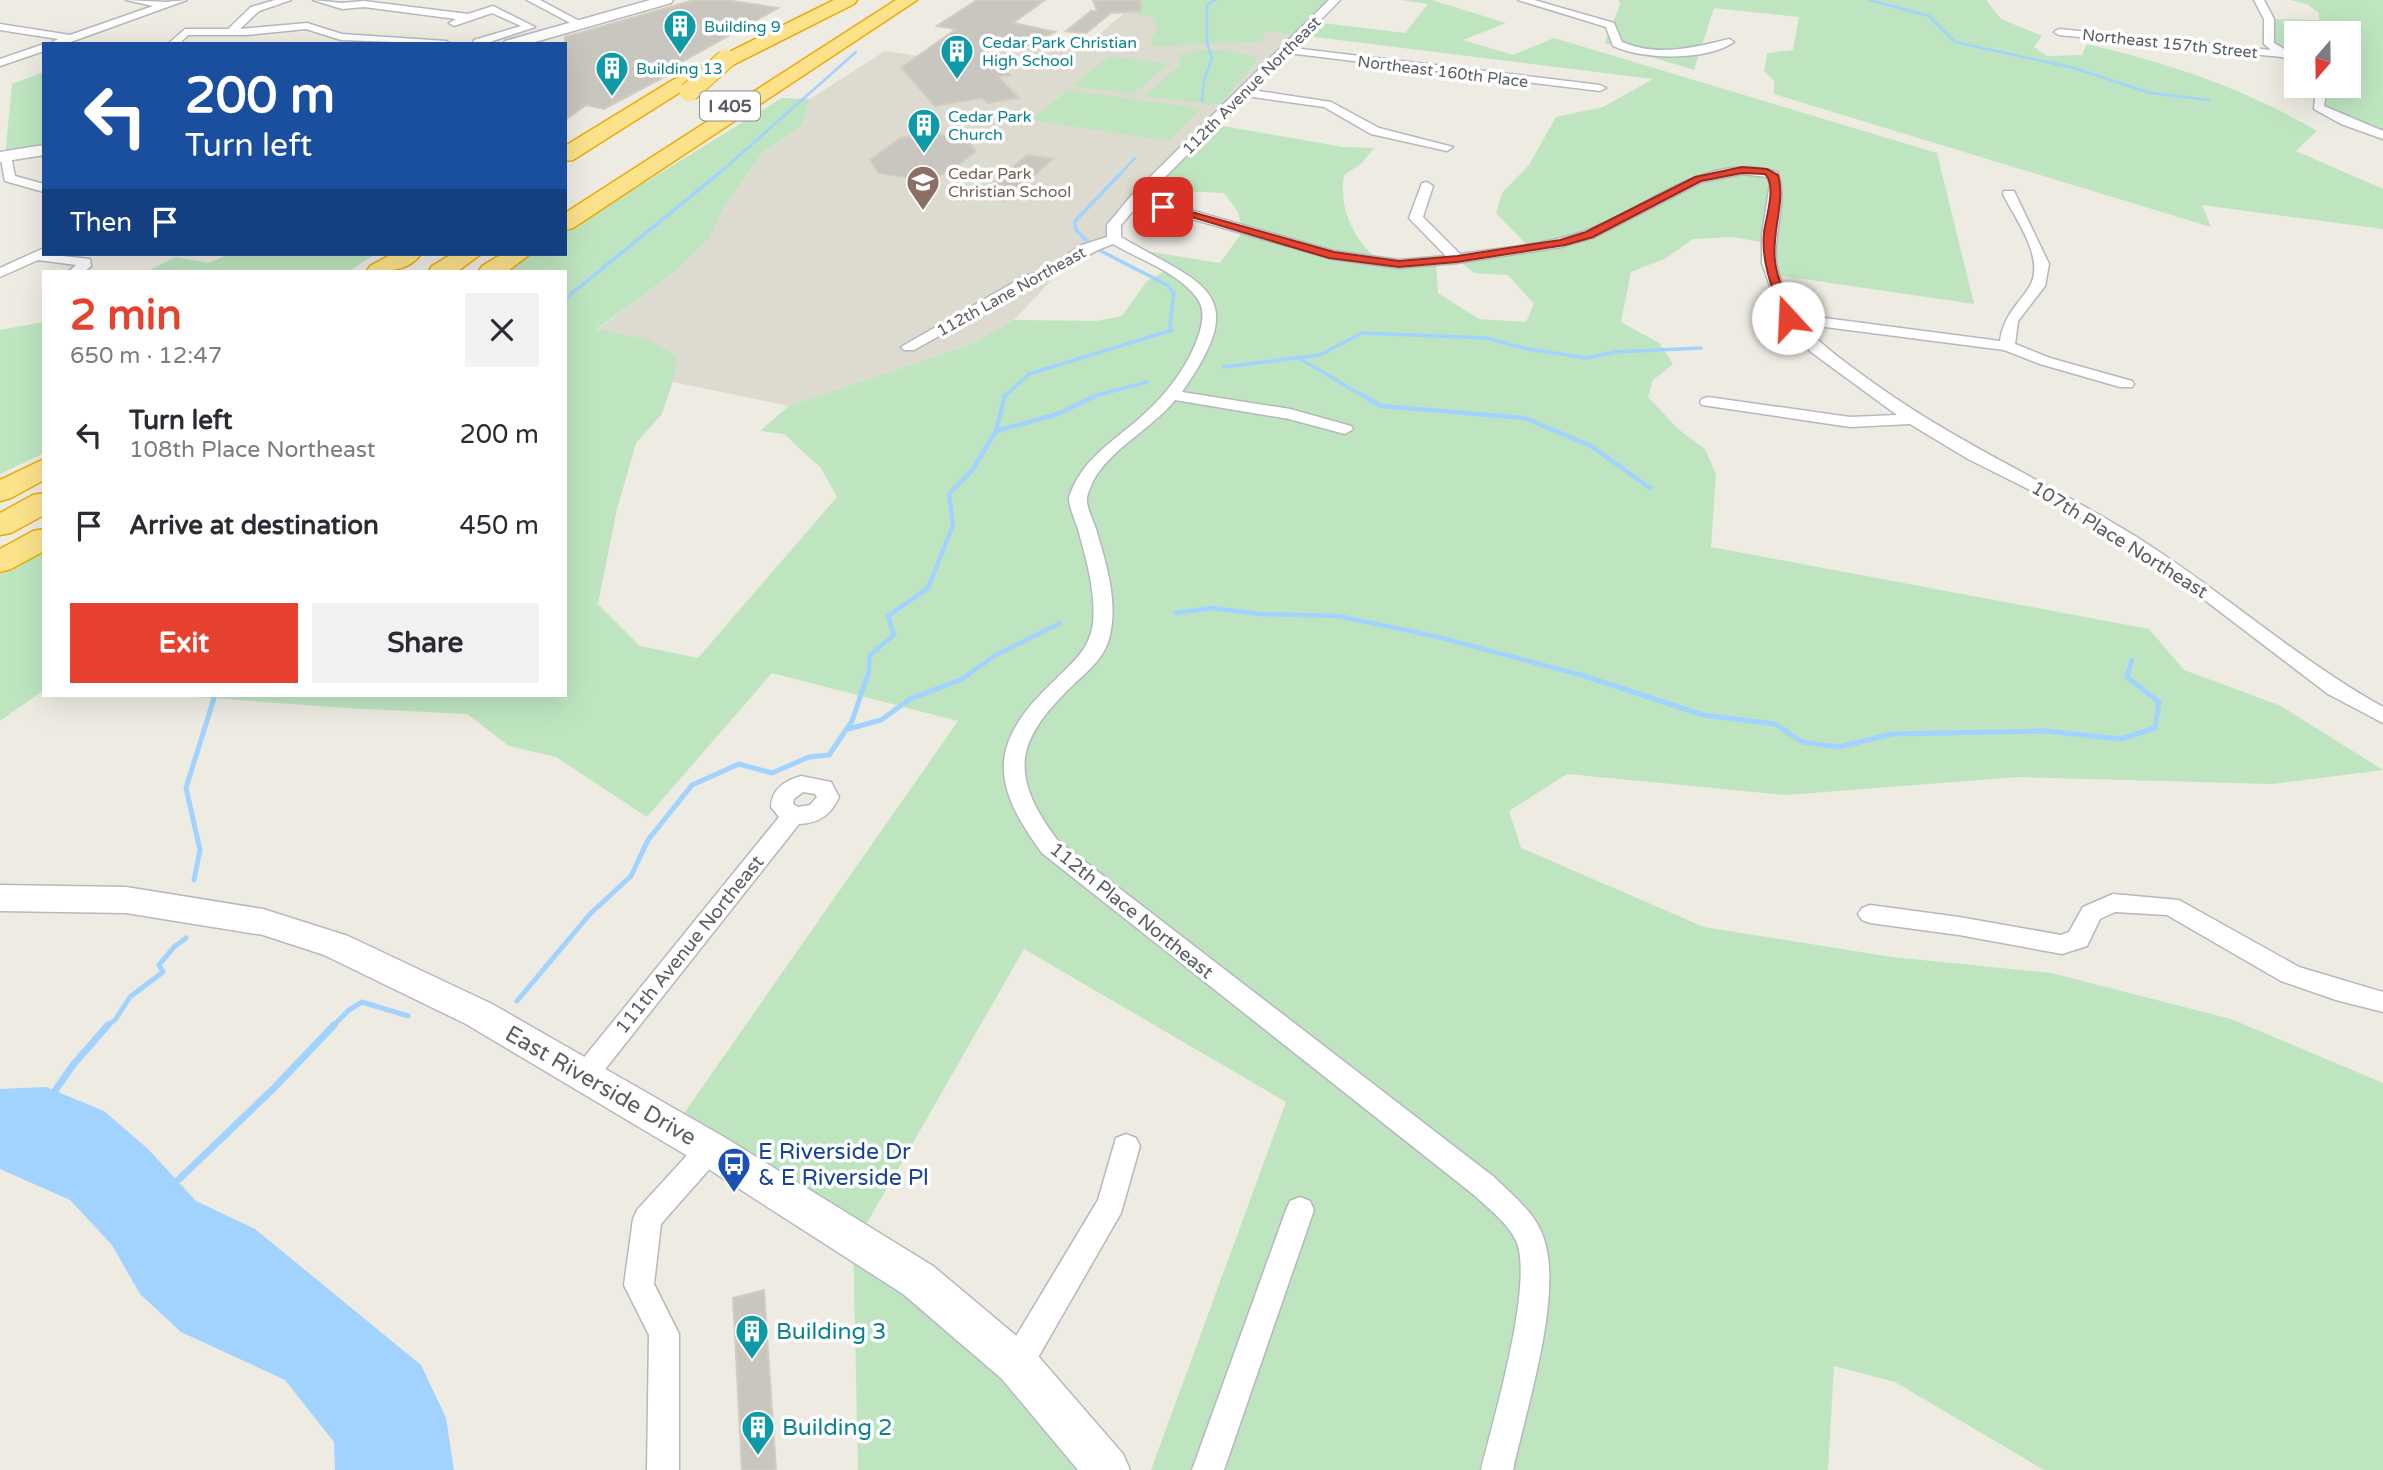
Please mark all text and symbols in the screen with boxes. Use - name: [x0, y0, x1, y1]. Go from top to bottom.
- building icon: Building 9: [661, 7, 699, 56]
- street label: 112th Avenue Northeast: [1178, 12, 1325, 159]
- place label: Building 9: [704, 17, 781, 37]
- north arrow: [2284, 21, 2361, 98]
- map controls: [2284, 21, 2361, 98]
- street label: Northeast 157th Street: [2081, 25, 2259, 63]
- building icon: Cedar Park Christian High School: [938, 32, 976, 81]
- place label: Cedar Park Christian High School: [982, 33, 1137, 71]
- building icon: Building 13: [593, 49, 631, 98]
- street label: Northeast 160th Place: [1357, 52, 1529, 92]
- place label: Building 13: [636, 59, 723, 79]
- text: 200 m: [185, 67, 335, 126]
- icon: left: [70, 70, 161, 161]
- road number: I 405: [700, 92, 760, 120]
- building icon: Cedar Park Church: [905, 106, 943, 155]
- place label: Cedar Park Church: [948, 107, 1032, 145]
- text: Turn left: [185, 127, 312, 165]
- school or university icon: Cedar Park Christian School: [904, 163, 942, 212]
- place label: Cedar Park Christian School: [948, 164, 1071, 202]
- pin: [1133, 177, 1193, 237]
- icon: arrive: [1144, 188, 1182, 226]
- icon: arrive: [146, 203, 184, 241]
- text: Then: [70, 207, 132, 238]
- street label: 112th Lane Northeast: [933, 243, 1090, 341]
- position arrow: [1751, 281, 1825, 355]
- text: 2 min: [70, 290, 182, 341]
- button: close: [465, 293, 539, 367]
- text: 650 m · 12:47: [70, 342, 222, 370]
- text: Turn left: [129, 405, 232, 436]
- icon: left: [70, 416, 108, 454]
- text: 200 m: [459, 419, 539, 450]
- text: 108th Place Northeast: [129, 436, 376, 464]
- street label: 107th Place Northeast: [2027, 477, 2212, 603]
- icon: arrive: [70, 507, 108, 545]
- text: Arrive at destination: [129, 510, 379, 541]
- text: 450 m: [459, 510, 539, 541]
- button: Exit: [70, 603, 298, 683]
- button: Share: [312, 603, 539, 683]
- street label: 112th Place Northeast: [1045, 838, 1217, 983]
- street label: 111th Avenue Northeast: [611, 851, 768, 1038]
- street label: East Riverside Drive: [500, 1020, 701, 1152]
- place label: E Riverside Dr & E Riverside Pl: [758, 1138, 929, 1192]
- bus stop icon: E Riverside Dr & E Riverside Pl: [715, 1145, 753, 1194]
- building icon: Building 3: [733, 1312, 771, 1361]
- place label: Building 3: [776, 1318, 886, 1346]
- building icon: Building 2: [739, 1408, 777, 1457]
- place label: Building 2: [782, 1414, 892, 1442]

